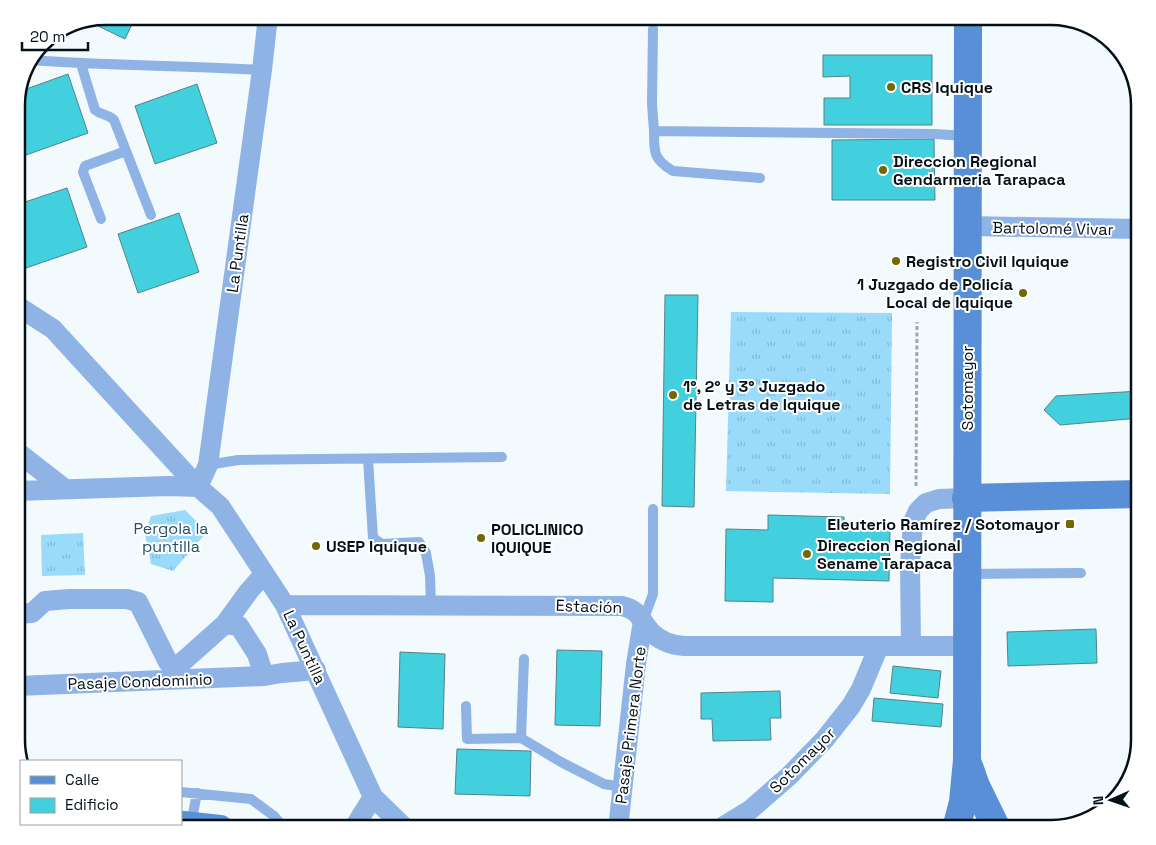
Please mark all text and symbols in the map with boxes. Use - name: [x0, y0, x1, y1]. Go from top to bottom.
- scale bar: [22, 20, 89, 52]
- text: 20 m: [30, 27, 65, 46]
- place label: CRS Iquique: [901, 77, 993, 98]
- marker: CRS Iquique: [885, 81, 897, 93]
- place label: Direccion Regional Gendarmeria Tarapaca: [893, 151, 1065, 190]
- marker: Direccion Regional Gendarmeria Tarapaca: [877, 164, 889, 176]
- street label: La Puntilla: [222, 212, 253, 294]
- street label: Bartolomé Vivar: [992, 217, 1114, 240]
- place label: Registro Civil Iquique: [906, 251, 1069, 272]
- marker: Registro Civil Iquique: [890, 255, 902, 267]
- place label: 1 Juzgado de Policía Local de Iquique: [857, 274, 1013, 313]
- marker: 1 Juzgado de Policía Local de Iquique: [1017, 287, 1029, 299]
- street label: Sotomayor: [957, 346, 978, 430]
- place label: 1°, 2° y 3° Juzgado de Letras de Iquique: [683, 376, 841, 415]
- marker: 1°, 2° y 3° Juzgado de Letras de Iquique: [667, 389, 679, 401]
- place label: Eleuterio Ramírez / Sotomayor: [827, 514, 1060, 535]
- park label: Pergola la puntilla: [133, 518, 209, 557]
- marker: Eleuterio Ramírez / Sotomayor: [1064, 518, 1076, 530]
- place label: POLICLINICO IQUIQUE: [491, 519, 584, 558]
- marker: POLICLINICO IQUIQUE: [475, 532, 487, 544]
- place label: Direccion Regional Sename Tarapaca: [817, 535, 961, 574]
- place label: USEP Iquique: [326, 536, 427, 557]
- marker: USEP Iquique: [310, 540, 322, 552]
- marker: Direccion Regional Sename Tarapaca: [801, 548, 813, 560]
- street label: Estación: [555, 595, 623, 618]
- street label: La Puntilla: [278, 607, 331, 688]
- street label: Pasaje Primera Norte: [610, 645, 651, 805]
- street label: Pasaje Condominio: [67, 668, 213, 695]
- street label: Sotomayor: [765, 723, 840, 798]
- legend: [20, 760, 182, 825]
- text: Calle: [65, 770, 100, 789]
- north arrow: [1086, 775, 1136, 825]
- text: Edificio: [65, 795, 119, 814]
- text: N: [1089, 795, 1107, 805]

